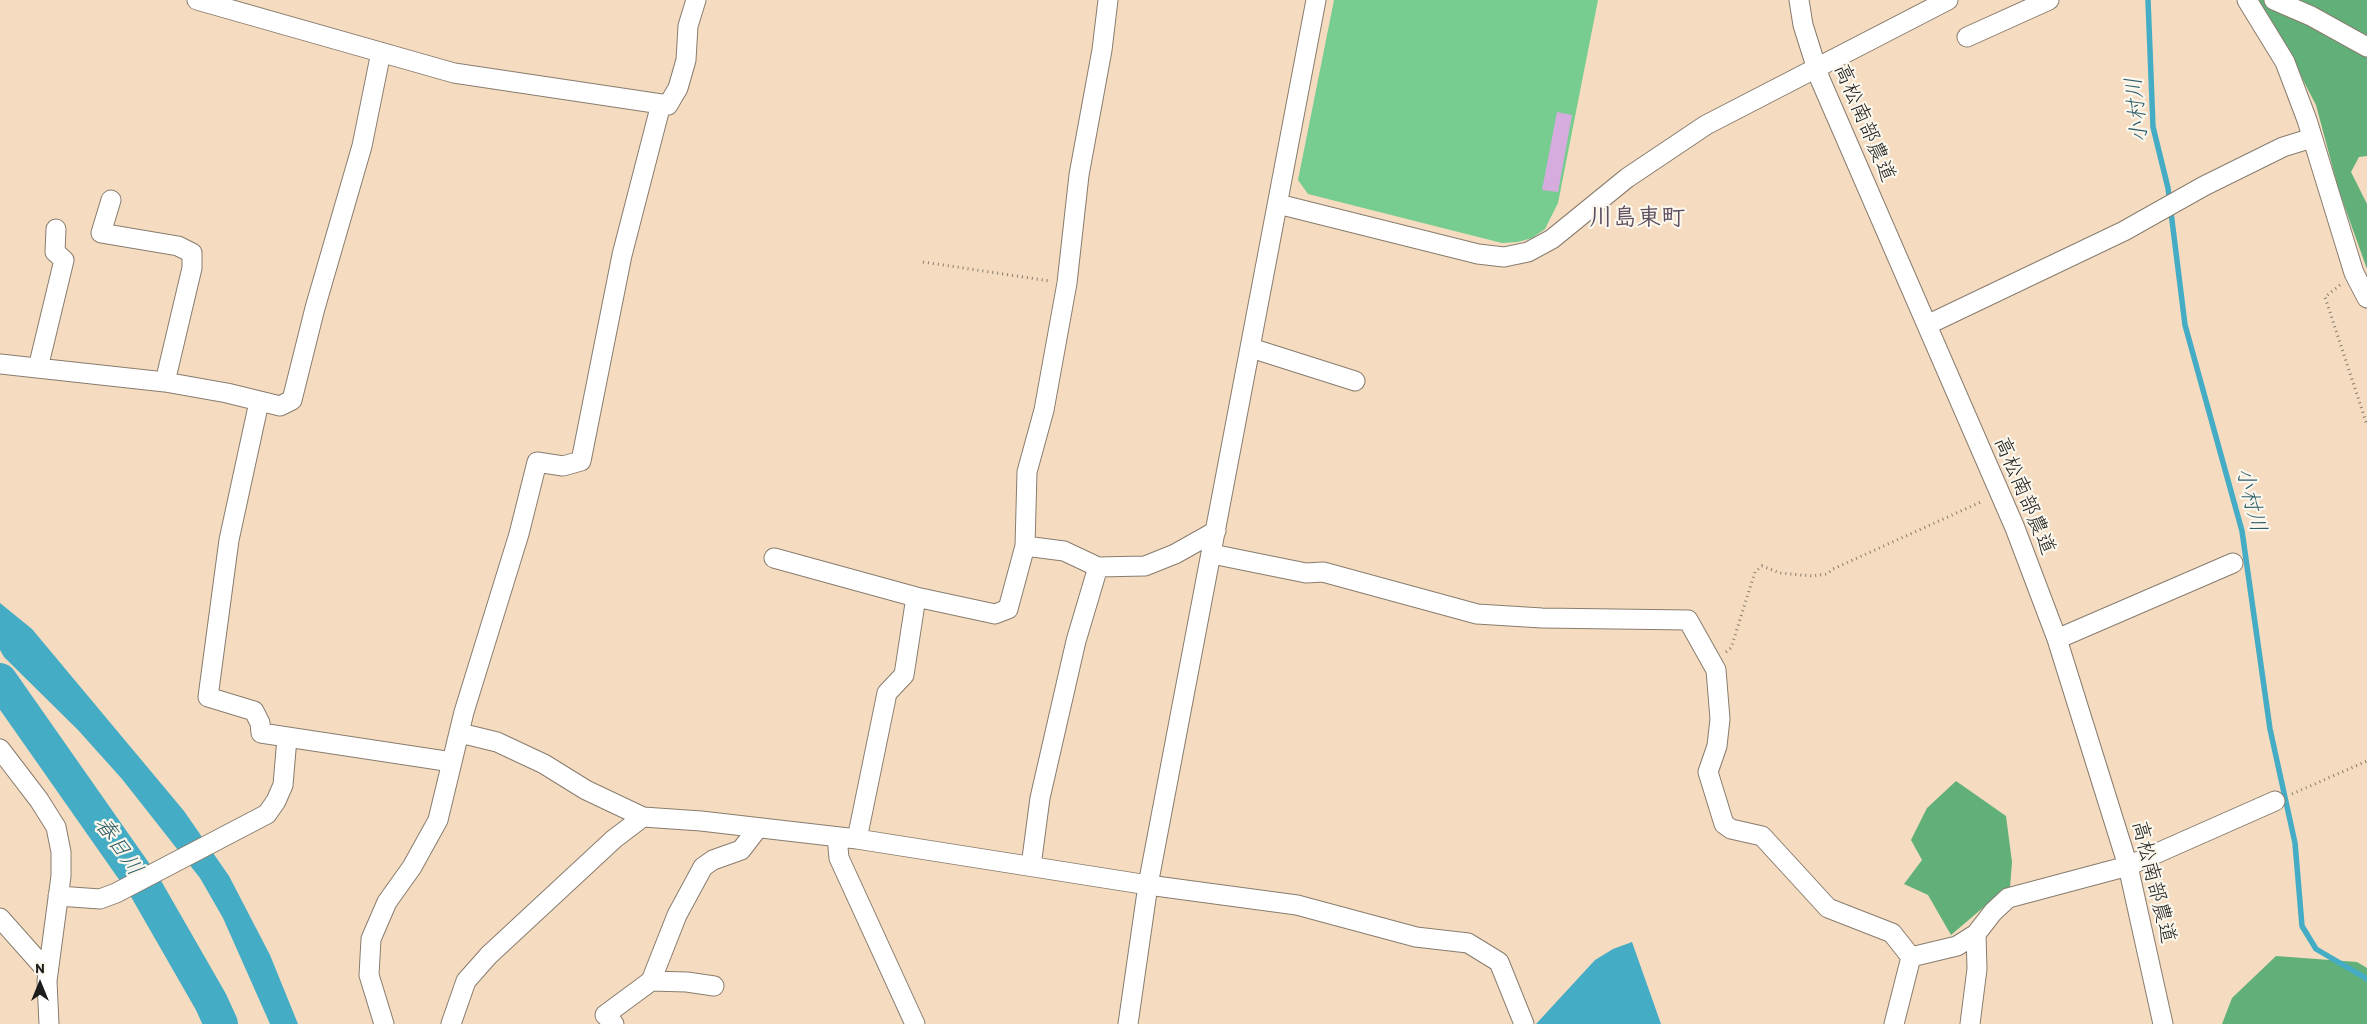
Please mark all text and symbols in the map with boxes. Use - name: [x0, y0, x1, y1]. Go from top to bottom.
- street label: 高松南部農道: [1828, 60, 1900, 186]
- water label: 小村川: [2121, 76, 2155, 144]
- district label: 川島東町: [1589, 205, 1685, 233]
- street label: 高松南部農道: [1988, 433, 2060, 559]
- water label: 小村川: [2229, 465, 2271, 535]
- water label: 春日川: [88, 812, 148, 882]
- street label: 高松南部農道: [2126, 818, 2180, 946]
- north arrow: [15, 959, 65, 1009]
- text: N: [35, 960, 45, 977]

